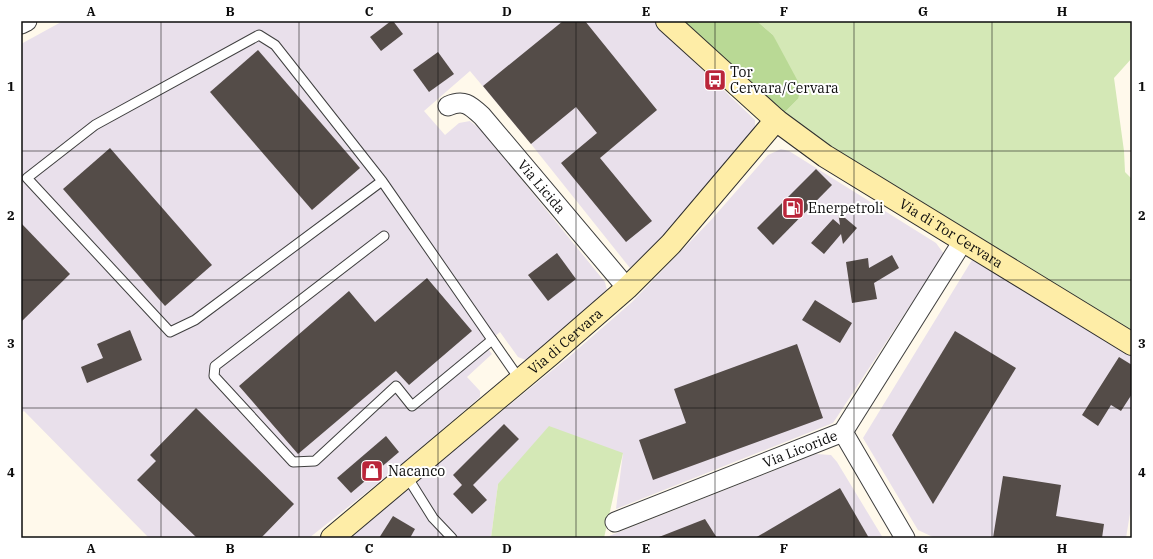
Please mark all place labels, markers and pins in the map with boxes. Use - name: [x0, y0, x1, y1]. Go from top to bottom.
- place label: Tor Cervara/Cervara: [730, 63, 839, 97]
- bus stop icon: Tor Cervara/Cervara: [702, 67, 728, 93]
- fuel station icon: Enerpetroli: [780, 195, 806, 221]
- place label: Enerpetroli: [808, 199, 884, 217]
- shop icon: Nacanco: [359, 458, 385, 484]
- place label: Nacanco: [388, 462, 445, 480]

